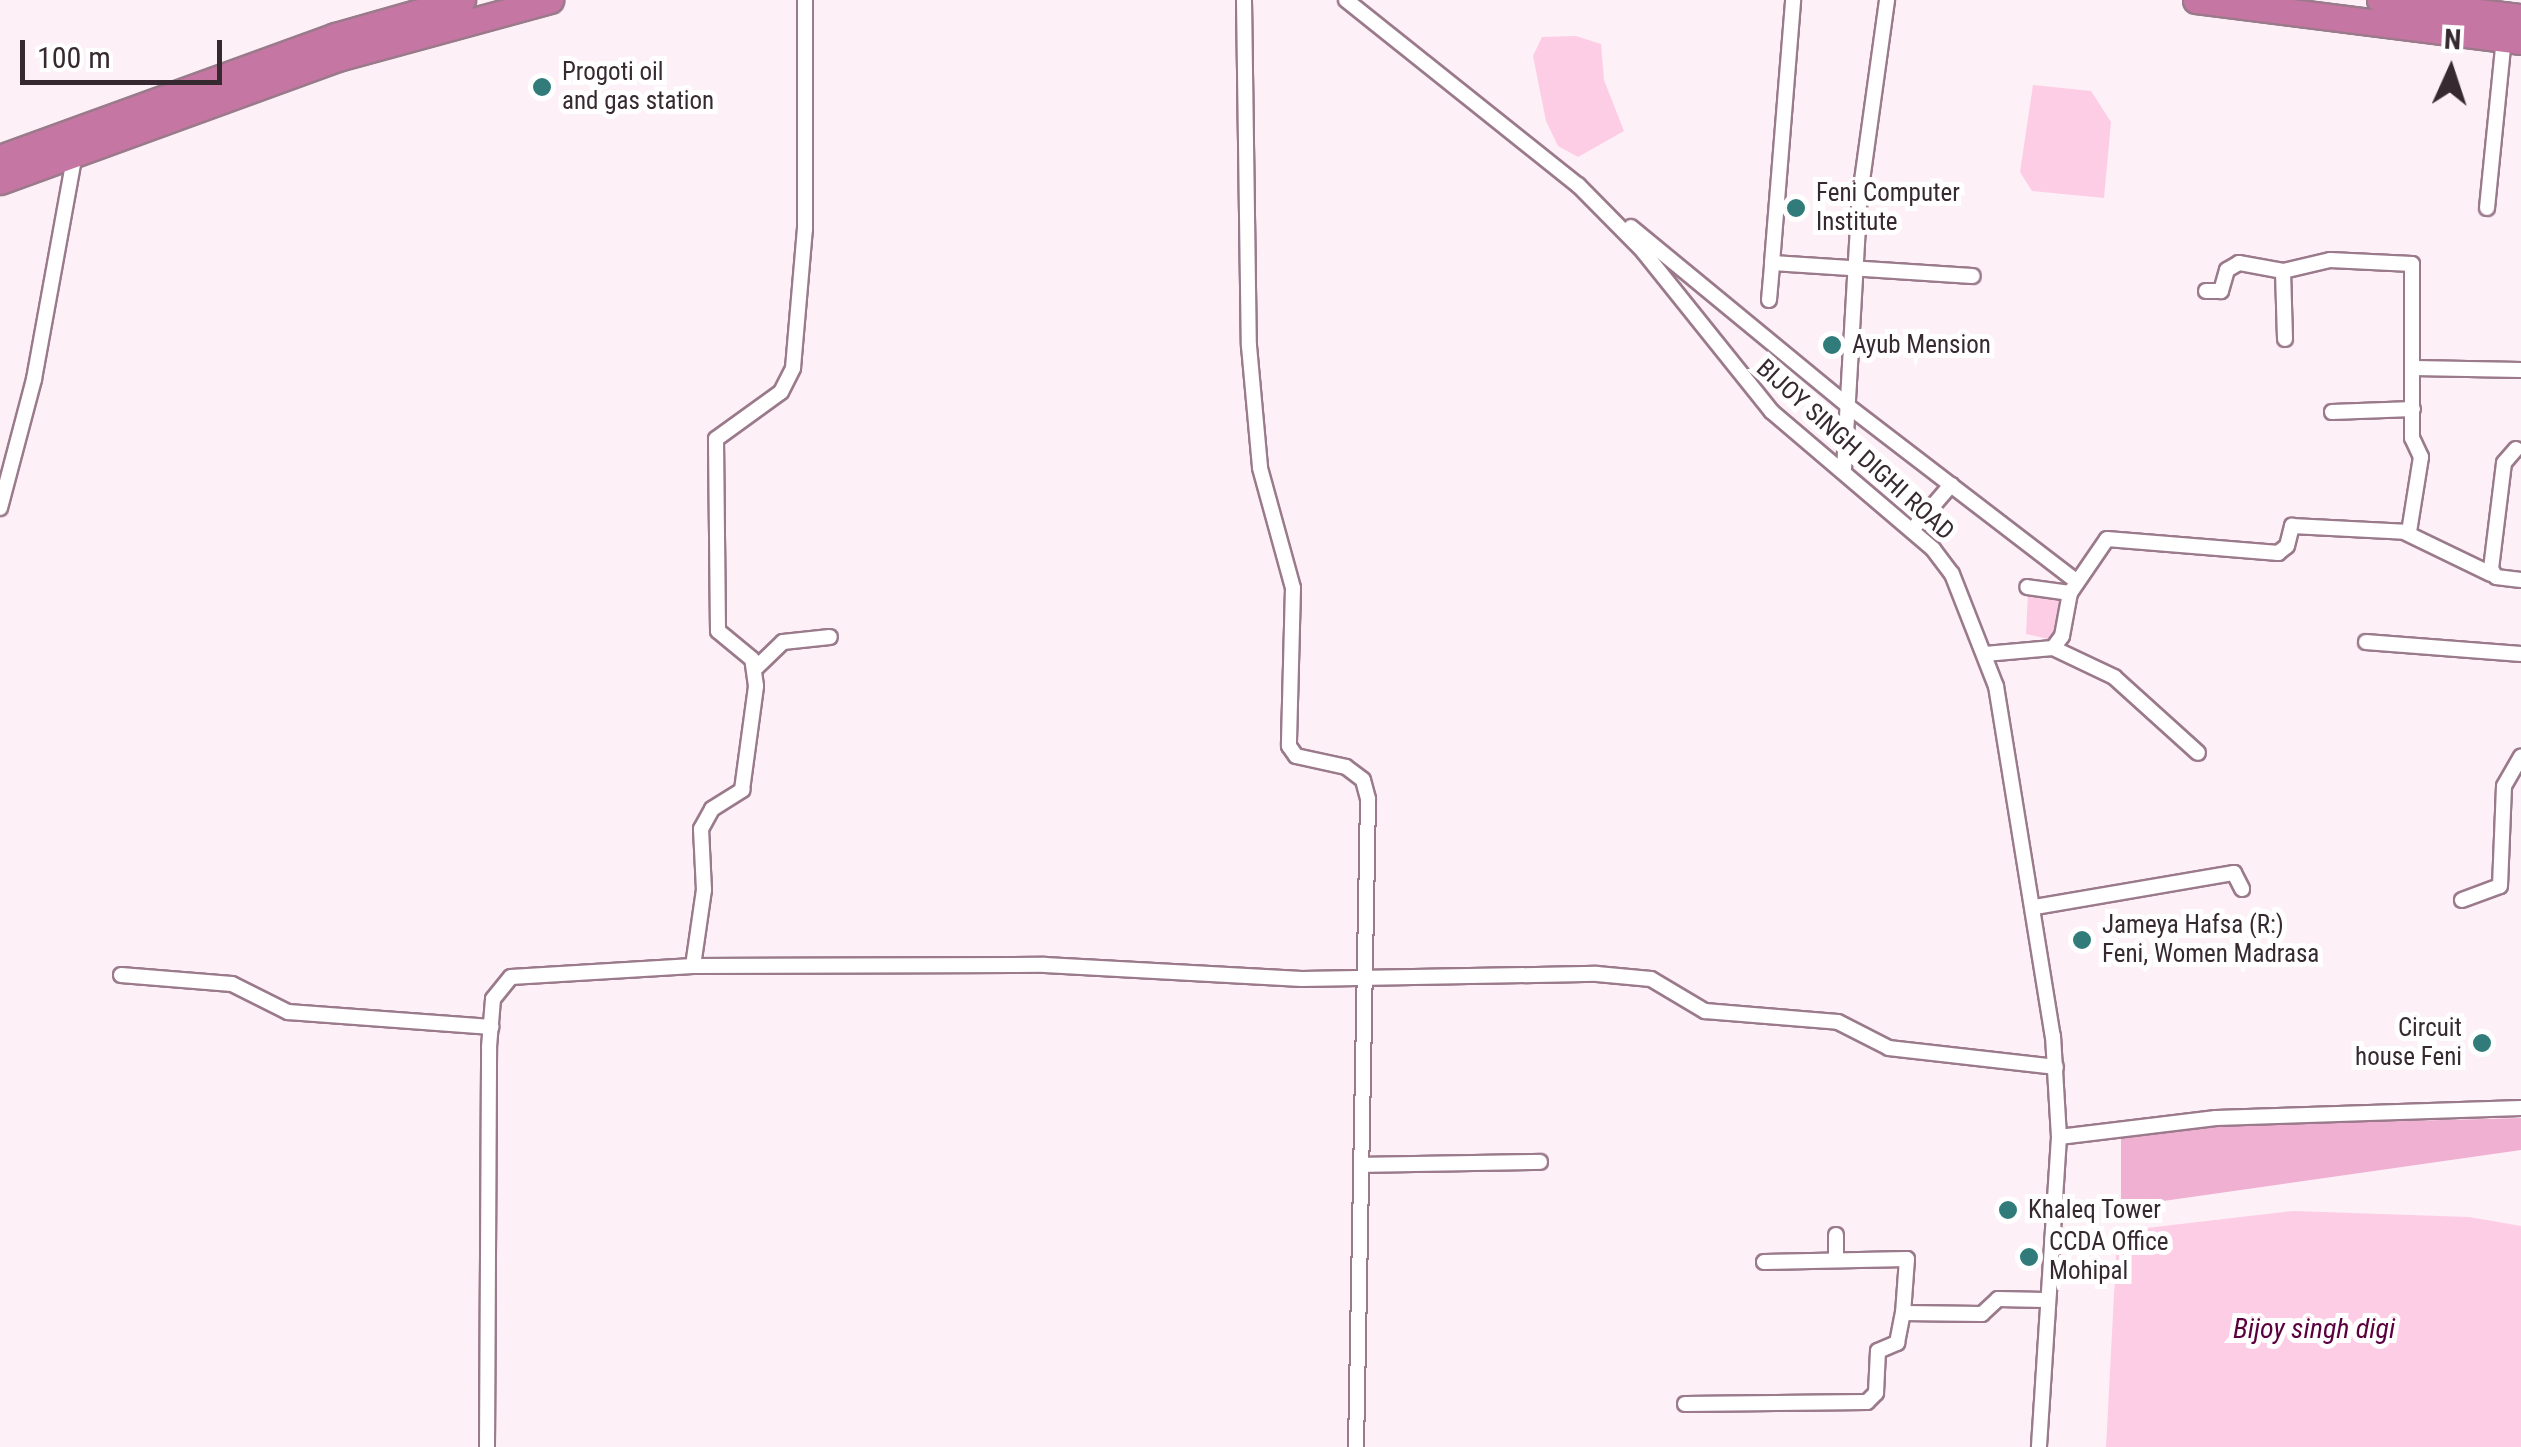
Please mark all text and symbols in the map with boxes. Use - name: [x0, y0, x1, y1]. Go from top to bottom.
- scale bar: [25, 20, 228, 82]
- north arrow: [2401, 20, 2501, 120]
- text: N: [2443, 23, 2462, 56]
- text: 100 m: [37, 40, 111, 75]
- place label: Progoti oil and gas station: [562, 58, 714, 117]
- marker: Progoti oil and gas station: [531, 76, 553, 98]
- place label: Feni Computer Institute: [1816, 179, 1960, 238]
- marker: Feni Computer Institute: [1785, 197, 1807, 219]
- place label: Ayub Mension: [1852, 330, 1991, 360]
- marker: Ayub Mension: [1821, 334, 1843, 356]
- street label: BIJOY SINGH DIGHI ROAD: [1750, 353, 1960, 547]
- place label: Jameya Hafsa (R:) Feni, Women Madrasa: [2102, 911, 2319, 970]
- marker: Jameya Hafsa (R:) Feni, Women Madrasa: [2071, 929, 2093, 951]
- place label: Circuit house Feni: [2355, 1014, 2462, 1073]
- marker: Circuit house Feni: [2471, 1032, 2493, 1054]
- place label: Khaleq Tower: [2028, 1195, 2161, 1225]
- marker: Khaleq Tower: [1997, 1199, 2019, 1221]
- place label: CCDA Office Mohipal: [2049, 1228, 2168, 1287]
- marker: CCDA Office Mohipal: [2018, 1246, 2040, 1268]
- water label: Bijoy singh digi: [2233, 1312, 2395, 1346]

